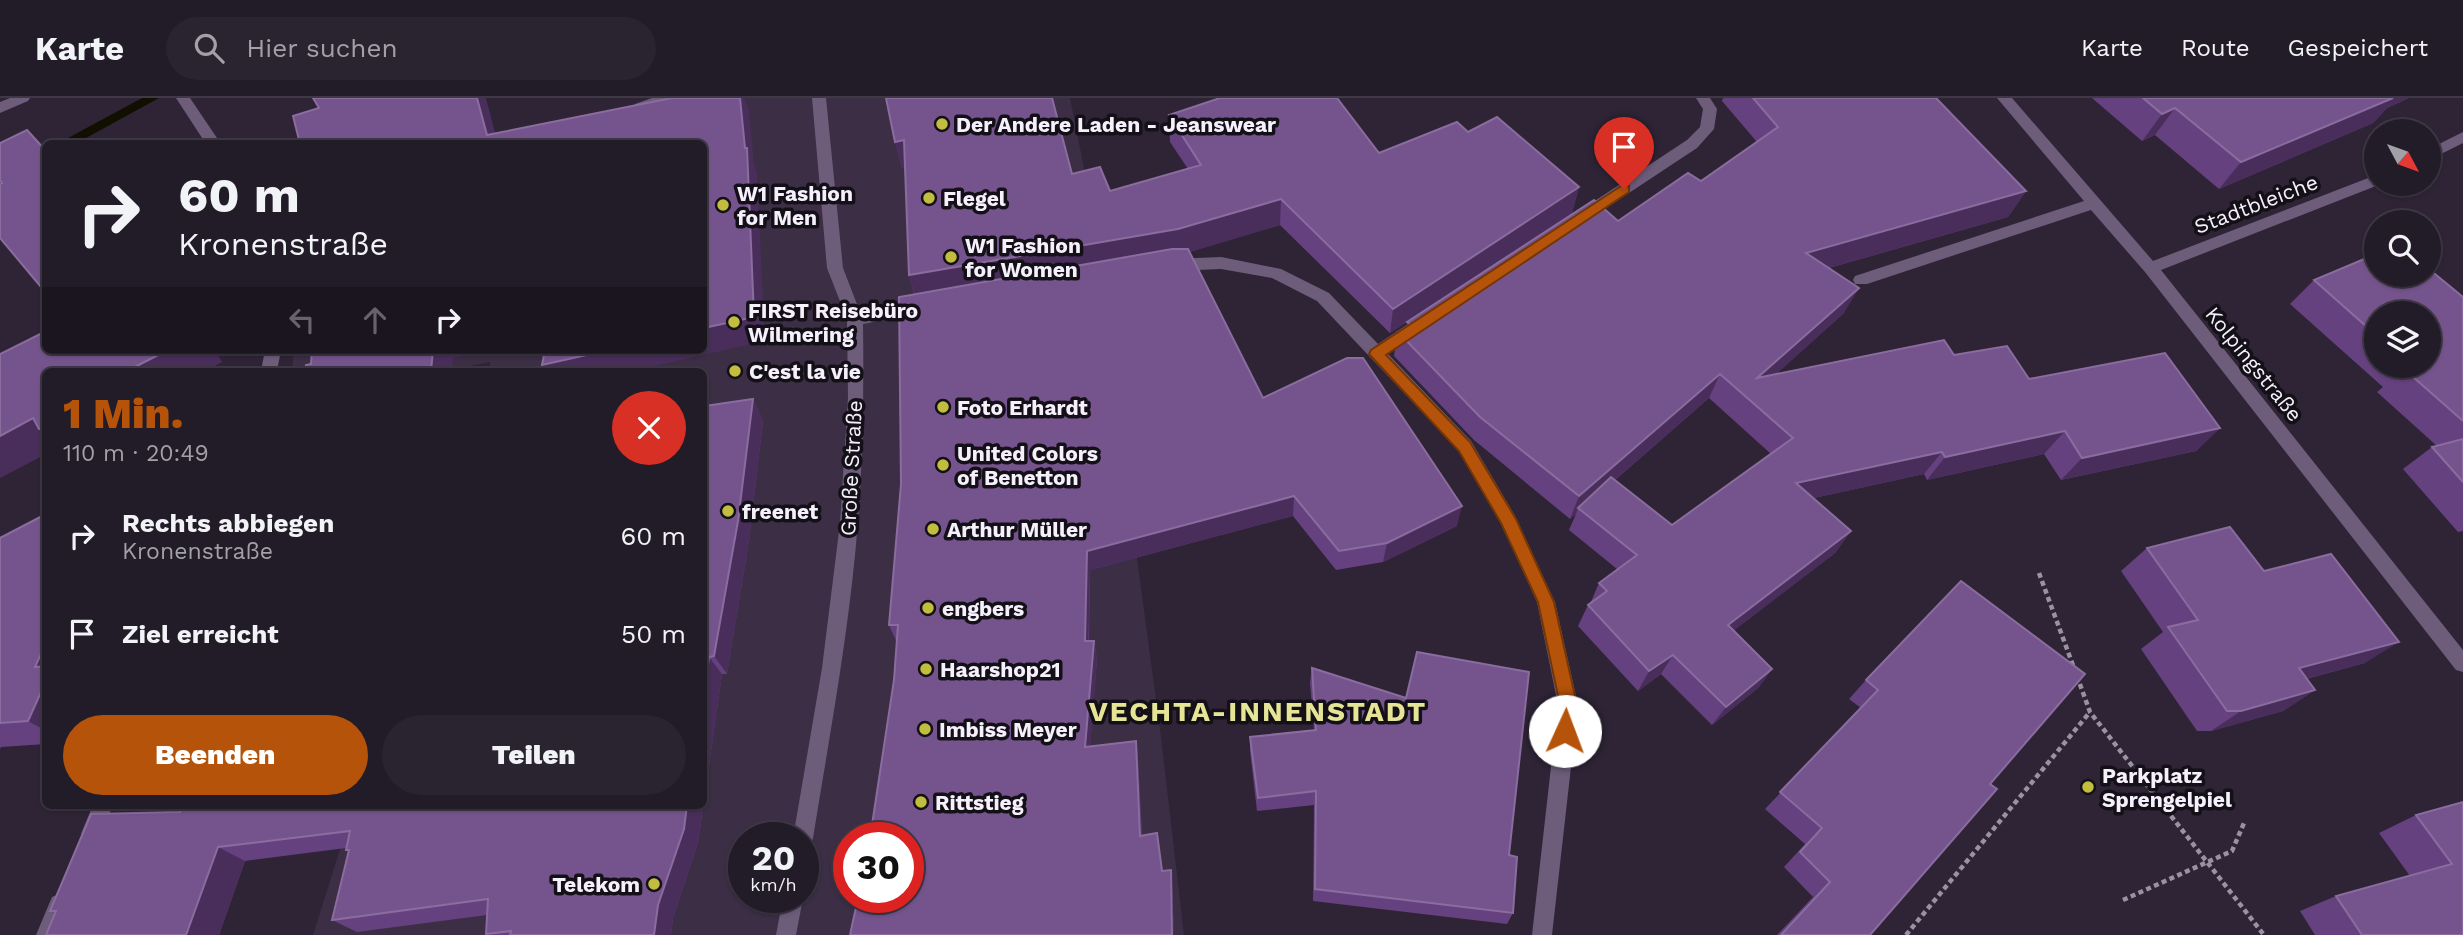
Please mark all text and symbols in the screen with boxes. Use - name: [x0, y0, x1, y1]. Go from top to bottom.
- search box: [166, 17, 656, 80]
- text: Karte: [35, 29, 124, 68]
- icon: search: [190, 29, 228, 67]
- text: Hier suchen: [246, 33, 398, 63]
- text: Karte: [2081, 34, 2143, 62]
- text: Route: [2181, 34, 2250, 62]
- text: Gespeichert: [2288, 34, 2428, 62]
- place label: Der Andere Laden - Jeanswear: [956, 112, 1276, 137]
- marker: Der Andere Laden - Jeanswear: [934, 116, 950, 132]
- pin: [1594, 117, 1654, 189]
- north arrow: [2364, 119, 2441, 196]
- map controls: [2364, 119, 2441, 378]
- icon: arrive: [1605, 128, 1643, 166]
- text: 60 m: [178, 166, 300, 224]
- icon: right: [63, 168, 154, 259]
- street label: Stadtbleiche: [2191, 169, 2321, 239]
- place label: W1 Fashion for Men: [737, 181, 853, 230]
- place label: Flegel: [943, 186, 1006, 211]
- marker: Flegel: [921, 190, 937, 206]
- marker: W1 Fashion for Men: [715, 197, 731, 213]
- button: search: [2364, 210, 2441, 287]
- text: Kronenstraße: [178, 225, 388, 263]
- place label: W1 Fashion for Women: [965, 233, 1081, 282]
- marker: W1 Fashion for Women: [943, 249, 959, 265]
- place label: FIRST Reisebüro Wilmering: [748, 298, 918, 347]
- icon: left: [283, 301, 321, 339]
- icon: ahead: [356, 301, 394, 339]
- icon: right: [429, 301, 467, 339]
- button: layers: [2364, 301, 2441, 378]
- street label: Kolpingstraße: [2200, 302, 2308, 426]
- marker: FIRST Reisebüro Wilmering: [726, 314, 742, 330]
- place label: C'est la vie: [749, 359, 861, 384]
- marker: C'est la vie: [727, 363, 743, 379]
- text: 1 Min.: [63, 389, 183, 438]
- button: close: [612, 391, 686, 465]
- place label: Foto Erhardt: [957, 395, 1088, 420]
- marker: Foto Erhardt: [935, 399, 951, 415]
- street label: Große Straße: [835, 400, 867, 536]
- text: 110 m · 20:49: [63, 440, 209, 467]
- place label: United Colors of Benetton: [957, 441, 1098, 490]
- marker: United Colors of Benetton: [935, 457, 951, 473]
- place label: freenet: [742, 499, 818, 524]
- marker: freenet: [720, 503, 736, 519]
- text: Rechts abbiegen: [122, 508, 334, 538]
- icon: right: [63, 517, 101, 555]
- place label: Arthur Müller: [947, 517, 1087, 542]
- text: 60 m: [620, 521, 686, 551]
- marker: Arthur Müller: [925, 521, 941, 537]
- text: Kronenstraße: [122, 538, 273, 565]
- place label: engbers: [942, 596, 1024, 621]
- marker: engbers: [920, 600, 936, 616]
- icon: arrive: [63, 615, 101, 653]
- text: Ziel erreicht: [122, 619, 279, 649]
- text: 50 m: [621, 619, 686, 649]
- place label: Haarshop21: [940, 657, 1061, 682]
- marker: Haarshop21: [918, 661, 934, 677]
- position arrow: [1528, 694, 1602, 768]
- district label: VECHTA-INNENSTADT: [1089, 695, 1427, 728]
- button: Beenden: [63, 715, 368, 795]
- button: Teilen: [382, 715, 686, 795]
- place label: Imbiss Meyer: [939, 717, 1077, 742]
- marker: Imbiss Meyer: [917, 721, 933, 737]
- place label: Parkplatz Sprengelpiel: [2102, 763, 2232, 812]
- marker: Parkplatz Sprengelpiel: [2080, 779, 2096, 795]
- place label: Rittstieg: [935, 790, 1024, 815]
- marker: Rittstieg: [913, 794, 929, 810]
- speed limit sign: 30: [833, 822, 924, 913]
- text: 20: [752, 837, 795, 879]
- place label: Telekom: [552, 872, 640, 897]
- text: km/h: [750, 874, 797, 895]
- marker: Telekom: [646, 876, 662, 892]

